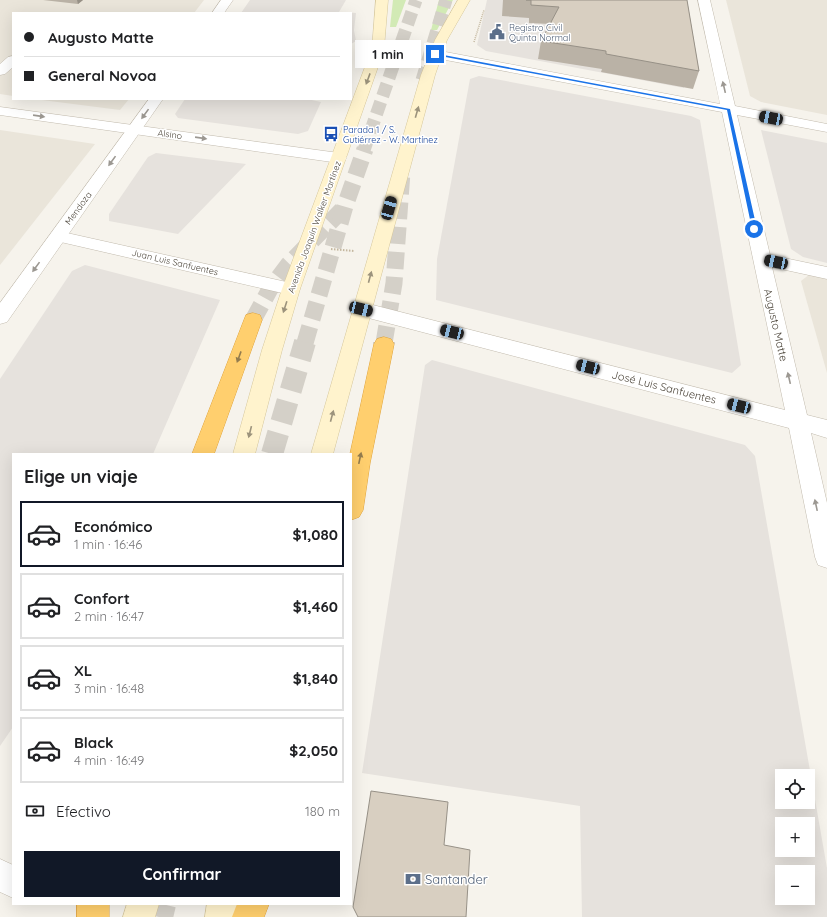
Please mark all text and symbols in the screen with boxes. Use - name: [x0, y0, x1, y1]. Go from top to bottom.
- place label: Registro Civil Quinta Normal: [509, 22, 570, 43]
- public building icon: Registro Civil Quinta Normal: [488, 23, 506, 41]
- text: Augusto Matte: [48, 28, 154, 47]
- callout: 1 min: [355, 40, 421, 68]
- route end: [426, 45, 444, 63]
- text: 1 min: [372, 46, 404, 62]
- text: General Novoa: [48, 66, 157, 85]
- one-way arrow: [364, 74, 370, 86]
- one-way arrow: [720, 81, 726, 93]
- one-way arrow: [414, 106, 420, 118]
- one-way arrow: [142, 109, 150, 119]
- car: [758, 110, 784, 126]
- one-way arrow: [33, 113, 45, 119]
- place label: Parada 1 / S. Gutiérrez - W. Martínez: [343, 124, 438, 145]
- bus stop icon: Parada 1 / S. Gutiérrez - W. Martínez: [322, 125, 340, 143]
- street label: Alsino: [157, 127, 183, 141]
- one-way arrow: [195, 135, 207, 141]
- one-way arrow: [108, 156, 116, 166]
- street label: Avenida Joaquín Walker Martínez: [285, 159, 343, 295]
- street label: Mendoza: [62, 189, 94, 227]
- car: [380, 195, 398, 221]
- route start: [745, 220, 763, 238]
- street label: Juan Luis Sanfuentes: [131, 247, 219, 277]
- car: [763, 254, 789, 270]
- one-way arrow: [32, 261, 40, 272]
- one-way arrow: [367, 271, 373, 283]
- street label: Augusto Matte: [761, 287, 791, 363]
- car: [348, 300, 374, 318]
- one-way arrow: [282, 301, 288, 313]
- car: [439, 323, 465, 341]
- one-way arrow: [236, 351, 242, 363]
- car: [575, 358, 601, 376]
- street label: José Luis Sanfuentes: [610, 367, 718, 407]
- one-way arrow: [785, 372, 791, 384]
- car: [726, 397, 752, 415]
- one-way arrow: [329, 410, 335, 422]
- one-way arrow: [246, 425, 252, 438]
- one-way arrow: [357, 451, 363, 464]
- text: Elige un viaje: [24, 465, 138, 488]
- one-way arrow: [813, 499, 819, 511]
- icon: car: [26, 516, 62, 552]
- text: Económico: [74, 517, 153, 536]
- text: $1,080: [292, 525, 338, 544]
- text: 1 min · 16:46: [74, 536, 142, 552]
- icon: car: [26, 588, 62, 624]
- text: Confort: [74, 589, 130, 608]
- text: $1,460: [293, 597, 338, 616]
- text: 2 min · 16:47: [74, 608, 144, 624]
- icon: car: [26, 660, 62, 696]
- text: XL: [74, 661, 92, 680]
- text: $1,840: [293, 669, 338, 688]
- text: 3 min · 16:48: [74, 680, 144, 696]
- icon: car: [26, 732, 62, 768]
- text: Black: [74, 733, 114, 752]
- text: $2,050: [289, 741, 338, 760]
- text: 4 min · 16:49: [74, 752, 144, 768]
- map controls: [775, 769, 815, 905]
- button: locate: [775, 769, 815, 809]
- icon: cash: [24, 800, 46, 822]
- text: Efectivo: [56, 802, 111, 821]
- text: 180 m: [305, 803, 340, 819]
- button: +: [775, 817, 815, 857]
- button: Confirmar: [24, 851, 340, 897]
- button: −: [775, 865, 815, 905]
- bank icon: Santander: [404, 870, 422, 888]
- place label: Santander: [425, 871, 488, 887]

